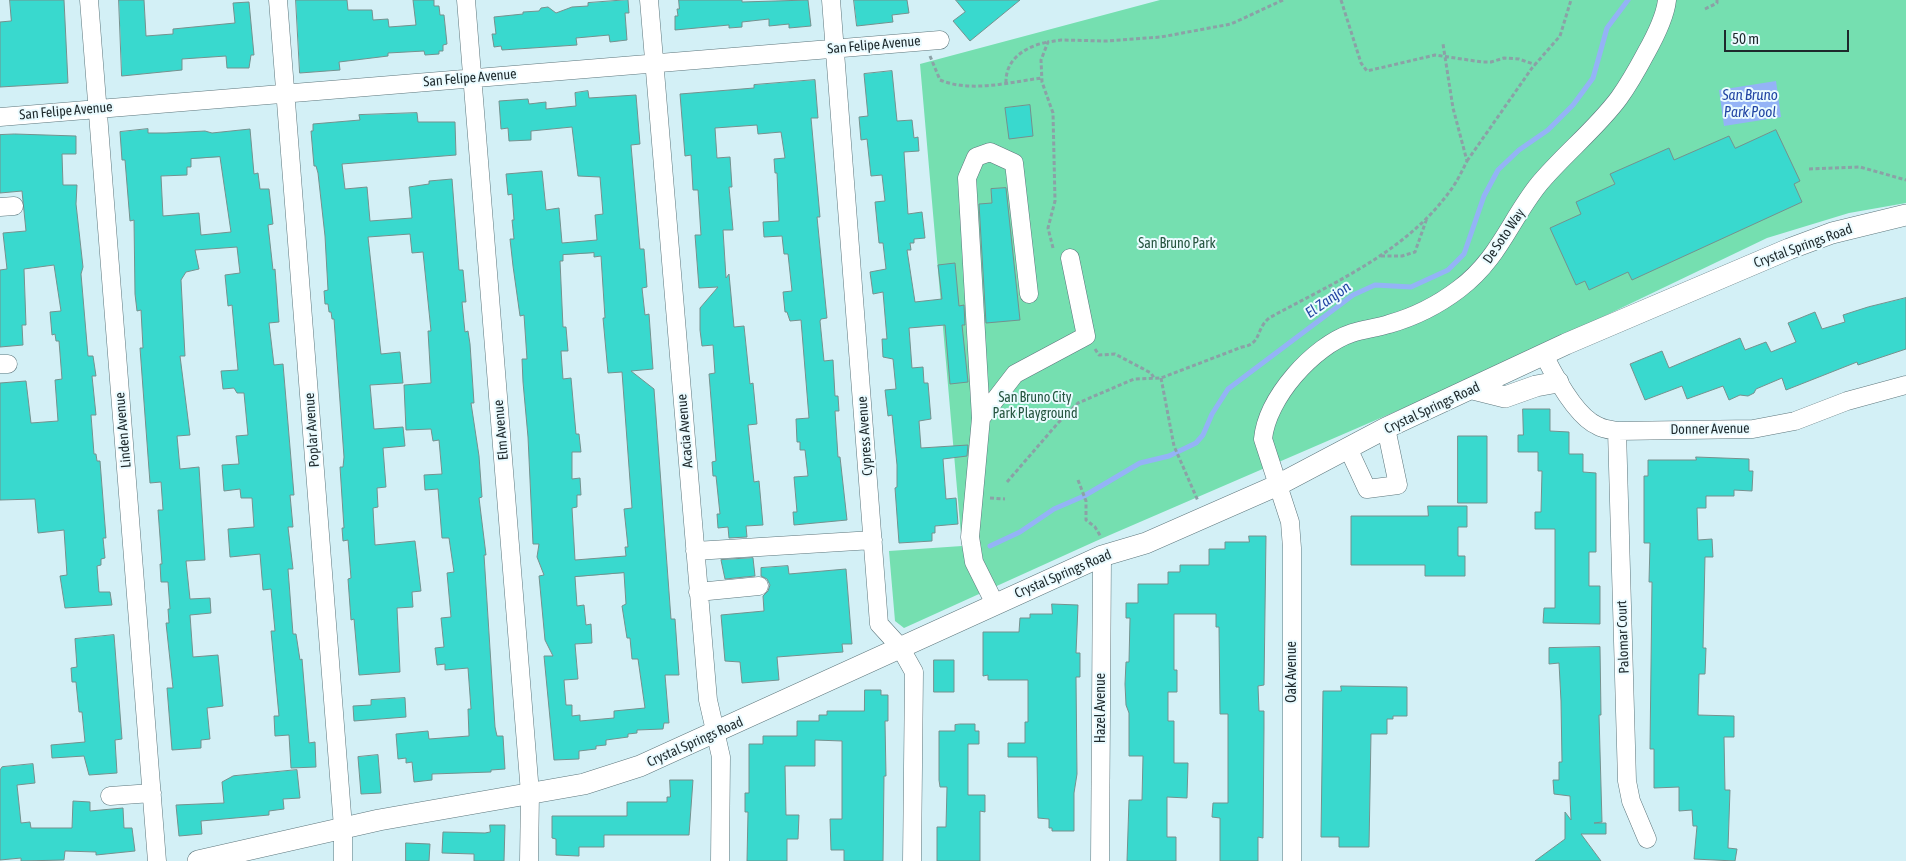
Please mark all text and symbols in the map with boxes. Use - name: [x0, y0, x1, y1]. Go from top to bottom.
- scale bar: [1726, 20, 1851, 52]
- text: 50 m: [1732, 30, 1759, 47]
- street label: San Felipe Avenue: [827, 33, 921, 57]
- street label: San Felipe Avenue: [423, 66, 517, 90]
- water label: San Bruno Park Pool: [1722, 86, 1778, 121]
- street label: San Felipe Avenue: [19, 99, 113, 123]
- street label: De Soto Way: [1479, 205, 1529, 267]
- street label: Crystal Springs Road: [1751, 220, 1855, 272]
- park label: San Bruno Park: [1138, 236, 1216, 252]
- water label: El Zanjon: [1302, 278, 1354, 322]
- street label: Crystal Springs Road: [1382, 379, 1482, 437]
- park label: San Bruno City Park Playground: [992, 390, 1078, 422]
- street label: Linden Avenue: [111, 391, 135, 469]
- street label: Poplar Avenue: [301, 392, 323, 468]
- street label: Acacia Avenue: [673, 393, 697, 469]
- street label: Cypress Avenue: [854, 396, 876, 476]
- street label: Elm Avenue: [490, 399, 512, 461]
- street label: Donner Avenue: [1670, 420, 1750, 438]
- street label: Crystal Springs Road: [1012, 546, 1114, 602]
- street label: Palomar Court: [1613, 600, 1633, 674]
- street label: Oak Avenue: [1284, 641, 1300, 703]
- street label: Hazel Avenue: [1093, 673, 1109, 743]
- street label: Crystal Springs Road: [644, 713, 746, 771]

